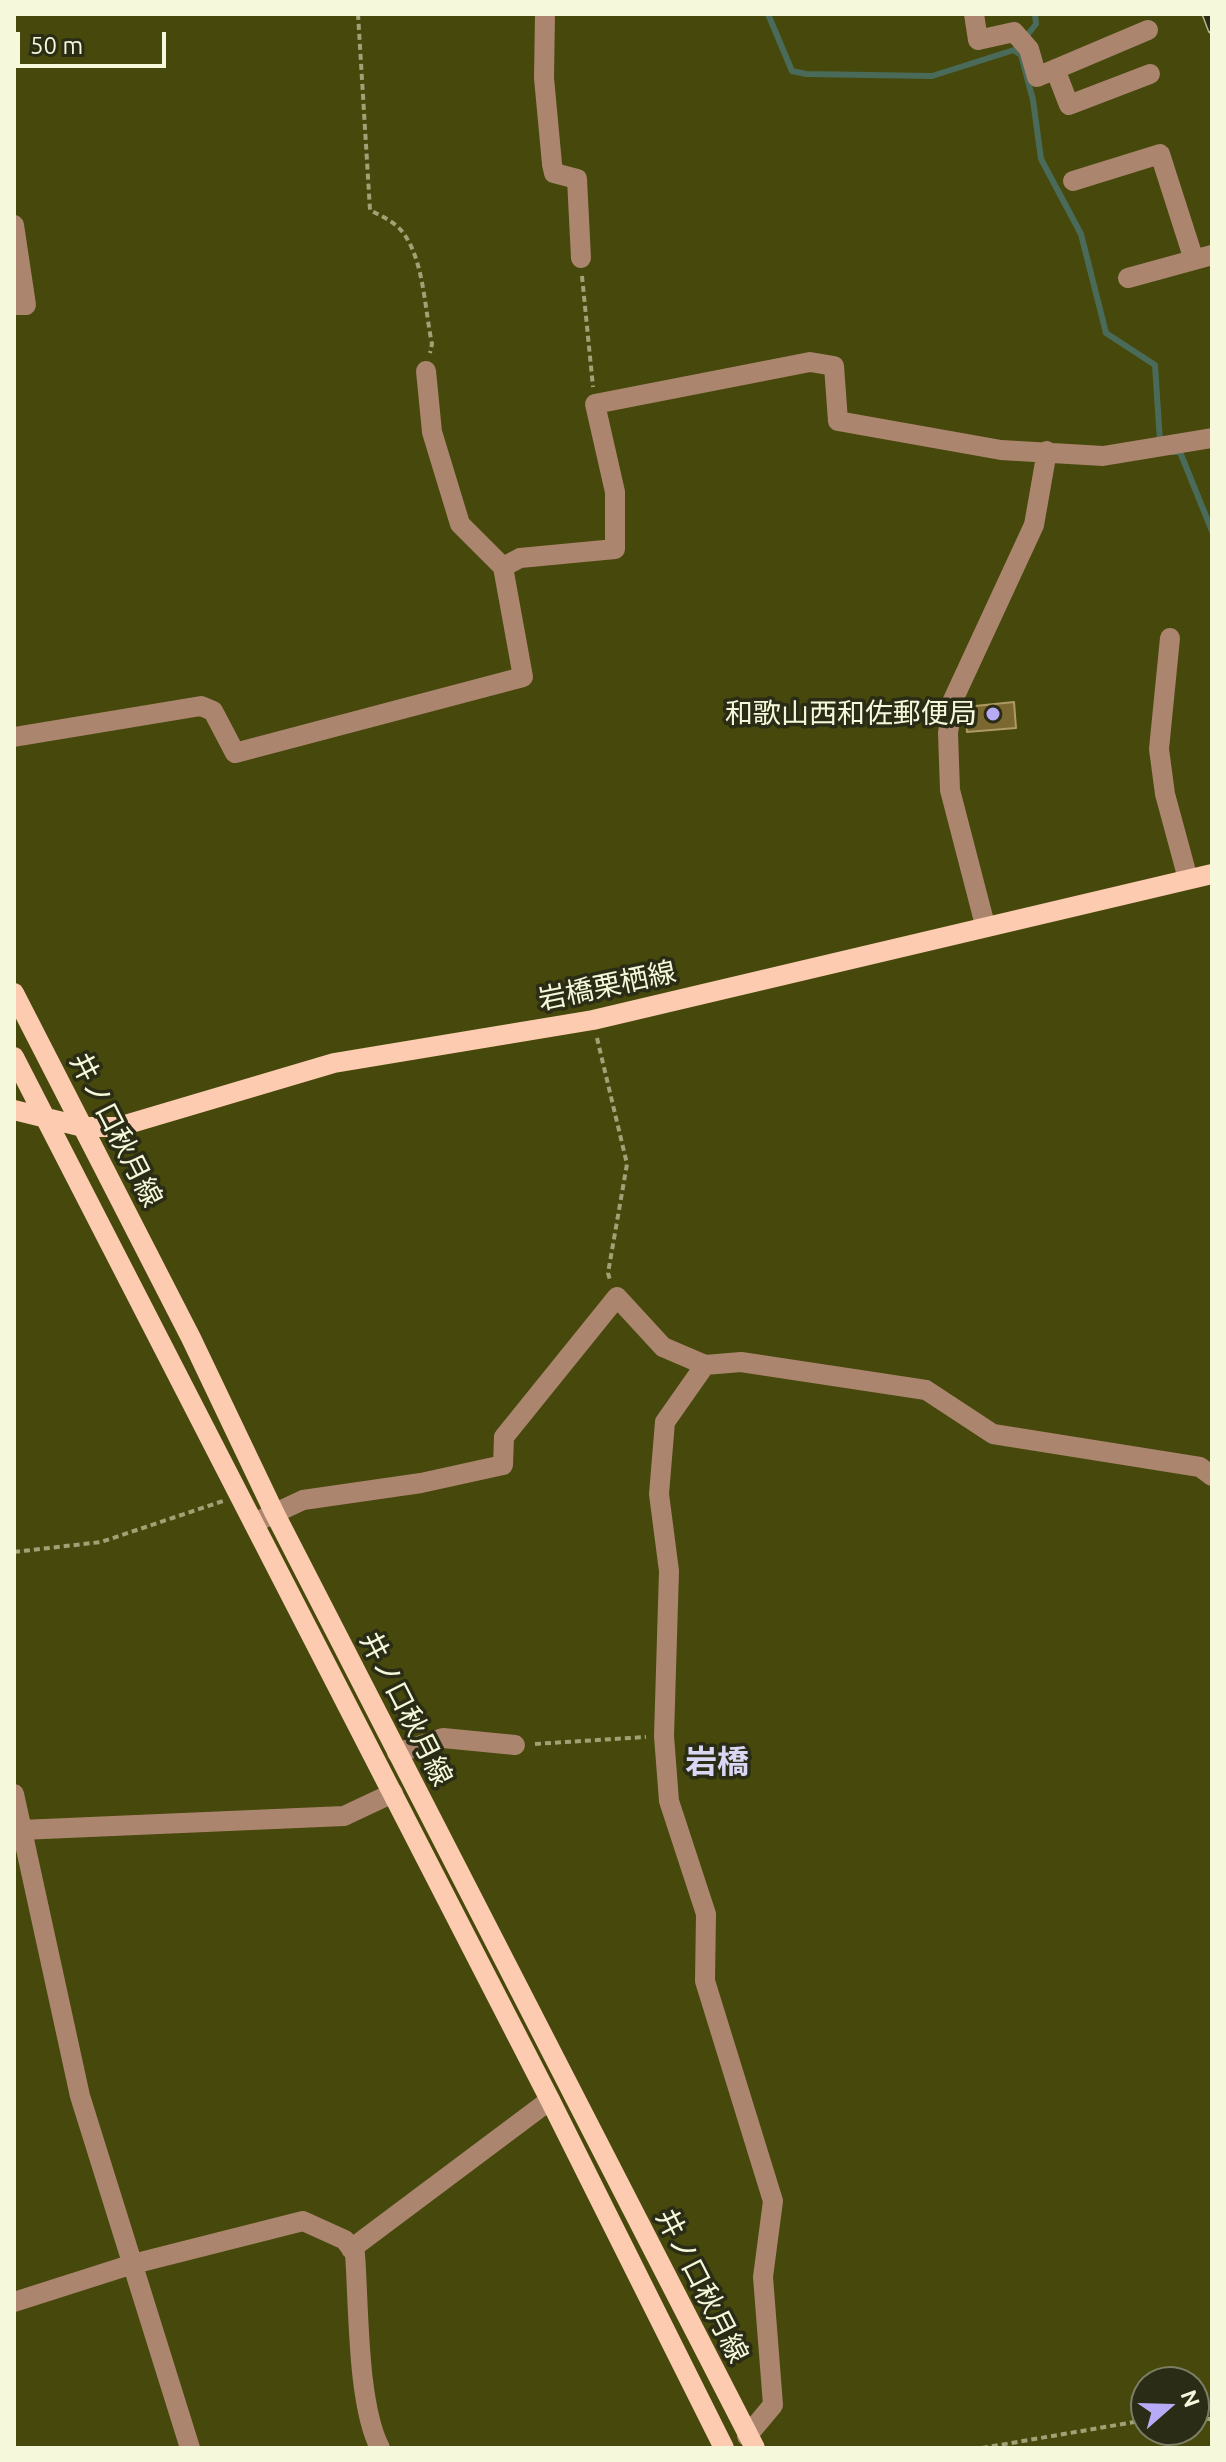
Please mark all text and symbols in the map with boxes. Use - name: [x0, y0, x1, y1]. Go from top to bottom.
- scale bar: [20, 16, 170, 66]
- text: 50 m: [30, 32, 83, 59]
- place label: 和歌山西和佐郵便局: [725, 697, 977, 731]
- marker: 和歌山西和佐郵便局: [984, 705, 1002, 723]
- street label: 岩橋栗栖線: [535, 955, 679, 1017]
- street label: 井ノ口秋月線: [63, 1048, 169, 1212]
- street label: 井ノ口秋月線: [353, 1627, 459, 1791]
- district label: 岩橋: [685, 1743, 749, 1781]
- street label: 井ノ口秋月線: [649, 2204, 755, 2368]
- north arrow: [1130, 2366, 1210, 2446]
- text: N: [1177, 2386, 1206, 2410]

